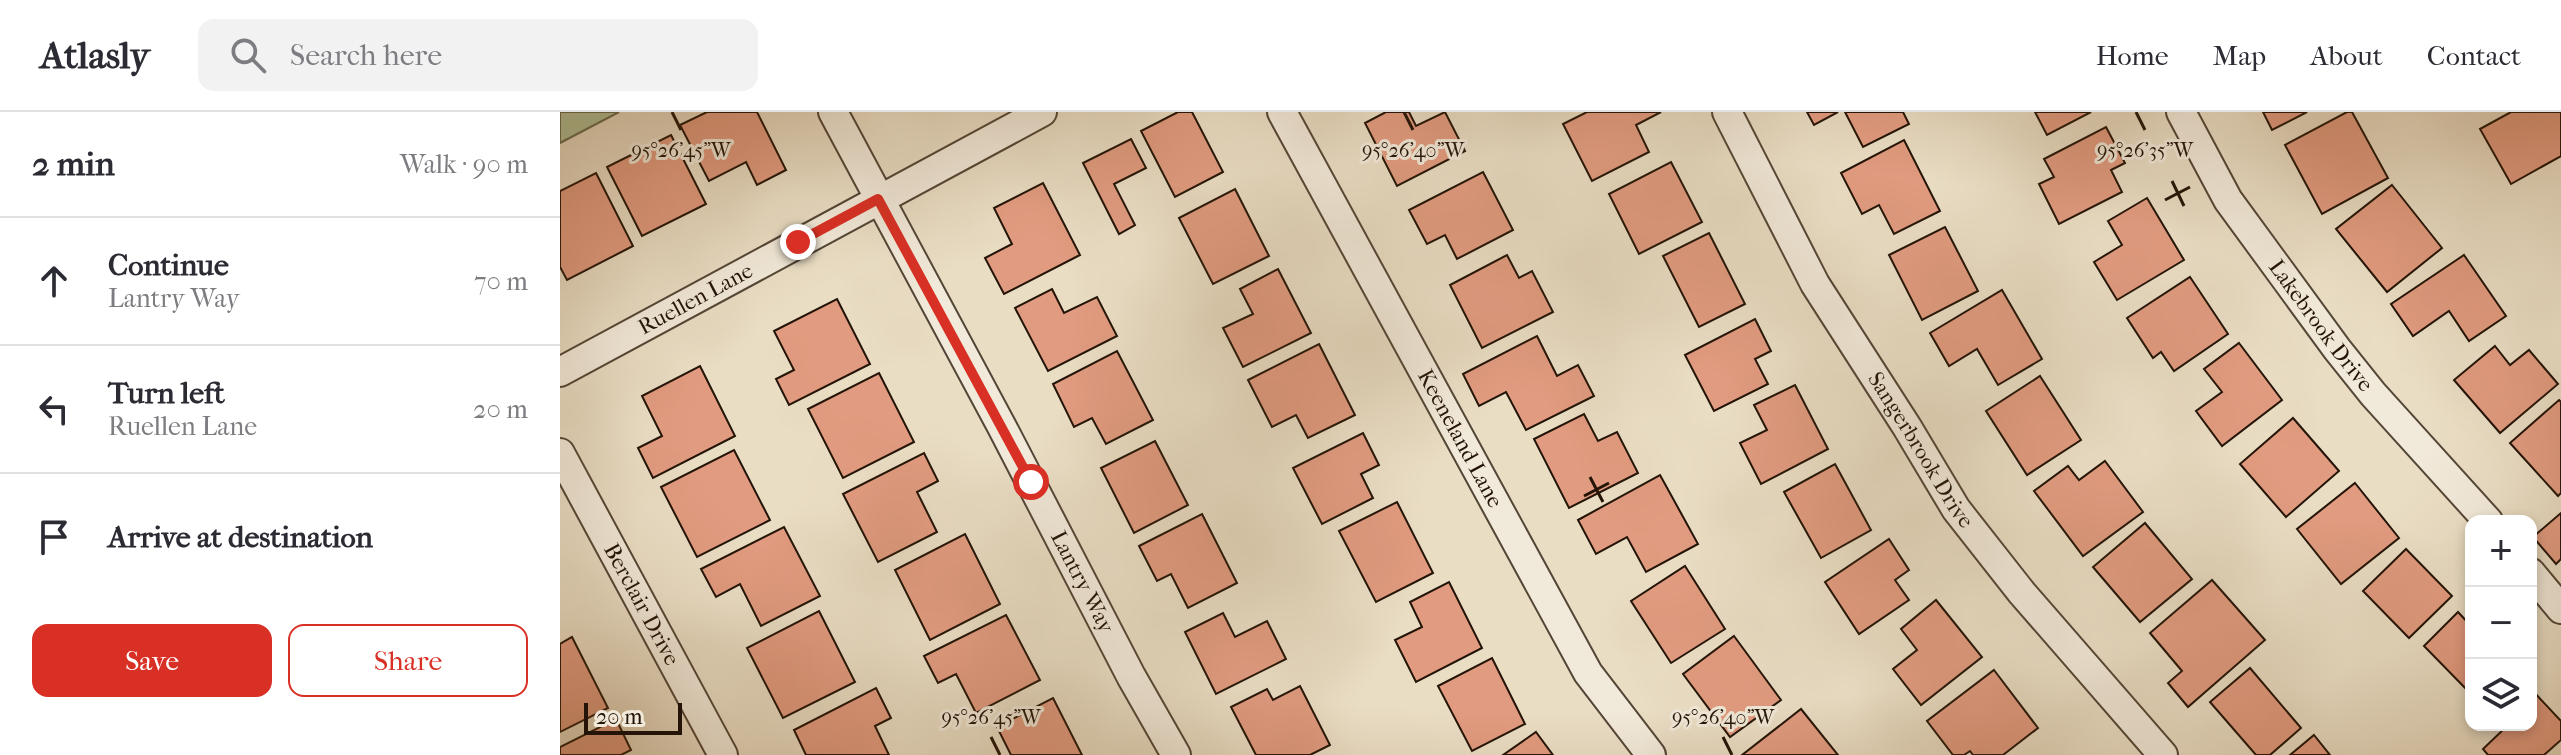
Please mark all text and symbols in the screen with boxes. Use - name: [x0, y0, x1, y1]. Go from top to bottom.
- search box: [198, 19, 758, 91]
- text: Atlasly: [40, 33, 150, 78]
- icon: search: [226, 33, 270, 77]
- text: Search here: [290, 38, 442, 73]
- text: Home: [2096, 39, 2169, 72]
- text: Map: [2213, 39, 2266, 72]
- text: About: [2310, 39, 2383, 72]
- text: Contact: [2427, 39, 2521, 72]
- text: 95°26'45"W: [631, 139, 732, 162]
- text: 95°26'40"W: [1362, 139, 1465, 162]
- text: 95°26'35"W: [2097, 139, 2194, 162]
- text: 2 min: [32, 144, 115, 184]
- text: Walk · 90 m: [400, 149, 528, 180]
- route end: [780, 224, 816, 260]
- text: Continue: [108, 248, 229, 283]
- street label: Lakebrook Drive: [2263, 255, 2379, 397]
- street label: Ruellen Lane: [634, 257, 757, 340]
- icon: ahead: [32, 259, 76, 303]
- text: 70 m: [474, 266, 528, 297]
- text: Lantry Way: [108, 283, 240, 314]
- street label: Keeneland Lane: [1412, 365, 1508, 512]
- street label: Sangerbrook Drive: [1862, 367, 1979, 533]
- text: Turn left: [108, 376, 225, 411]
- icon: left: [32, 387, 76, 431]
- text: 20 m: [473, 394, 528, 425]
- text: Ruellen Lane: [108, 411, 257, 442]
- route start: [1013, 464, 1049, 500]
- icon: arrive: [32, 515, 76, 559]
- map controls: [2465, 515, 2537, 731]
- button: +: [2465, 515, 2537, 587]
- text: Arrive at destination: [108, 520, 373, 555]
- street label: Lantry Way: [1045, 526, 1120, 639]
- street label: Berclair Drive: [598, 539, 685, 670]
- button: −: [2465, 587, 2537, 659]
- button: Save: [32, 624, 272, 697]
- button: Share: [288, 624, 528, 697]
- button: layers: [2465, 659, 2537, 731]
- scale bar: [584, 699, 682, 735]
- text: 20 m: [596, 704, 642, 730]
- text: 95°26'45"W: [941, 706, 1042, 729]
- text: 95°26'40"W: [1672, 706, 1775, 729]

